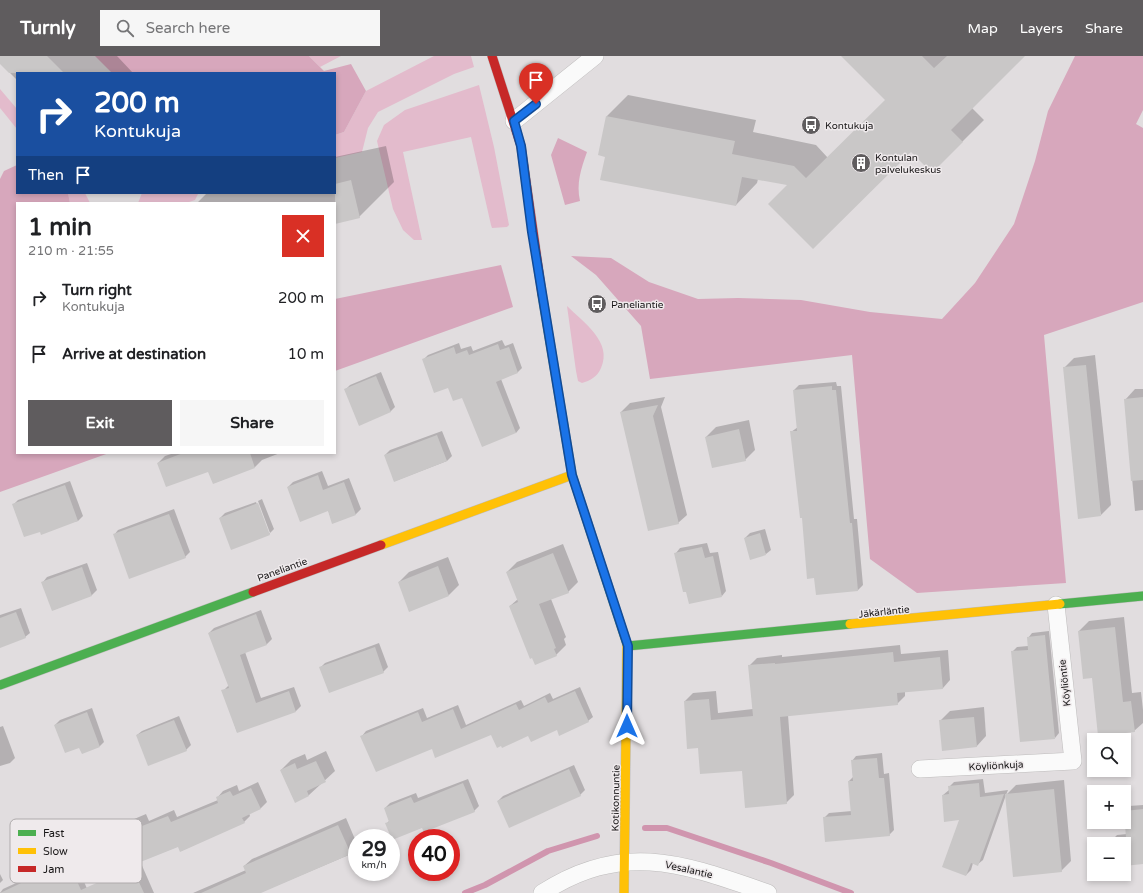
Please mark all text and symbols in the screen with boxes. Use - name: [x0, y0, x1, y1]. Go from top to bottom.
- search box: [100, 10, 380, 46]
- text: Turnly: [20, 17, 76, 39]
- icon: search: [114, 17, 136, 39]
- text: Search here: [146, 19, 230, 37]
- text: Map: [968, 20, 998, 37]
- text: Layers: [1020, 20, 1063, 37]
- text: Share: [1085, 20, 1123, 37]
- pin: [519, 63, 553, 104]
- icon: arrive: [525, 69, 547, 91]
- text: 200 m: [94, 86, 180, 120]
- icon: right: [28, 88, 80, 140]
- bus stop icon: Kontukuja: [800, 114, 822, 136]
- text: Kontukuja: [94, 120, 181, 142]
- place label: Kontukuja: [825, 120, 873, 132]
- building icon: Kontulan palvelukeskus: [850, 152, 872, 174]
- place label: Kontulan palvelukeskus: [875, 152, 941, 176]
- icon: arrive: [72, 164, 94, 186]
- text: Then: [28, 166, 64, 184]
- text: 1 min: [28, 213, 92, 242]
- button: close: [282, 215, 324, 257]
- text: 210 m · 21:55: [28, 243, 114, 259]
- text: Turn right: [62, 281, 132, 299]
- icon: right: [28, 287, 50, 309]
- text: 200 m: [278, 289, 324, 307]
- bus stop icon: Paneliantie: [586, 293, 608, 315]
- text: Kontukuja: [62, 299, 125, 315]
- place label: Paneliantie: [611, 299, 664, 311]
- icon: arrive: [28, 343, 50, 365]
- text: Arrive at destination: [62, 345, 206, 363]
- text: 10 m: [287, 345, 324, 363]
- button: Exit: [28, 400, 172, 446]
- button: Share: [180, 400, 324, 446]
- street label: Paneliantie: [256, 555, 309, 585]
- street label: Jäkärläntie: [858, 603, 910, 621]
- street label: Köyliöntie: [1057, 659, 1073, 707]
- position arrow: [606, 705, 648, 747]
- map controls: [1087, 733, 1131, 881]
- button: search: [1087, 733, 1131, 777]
- street label: Köyliönkuja: [968, 759, 1024, 773]
- street label: Kotikonnuntie: [609, 764, 623, 831]
- button: +: [1087, 785, 1131, 829]
- legend: [10, 819, 142, 883]
- text: Fast: [43, 827, 64, 840]
- speed limit sign: 40: [408, 829, 460, 881]
- button: −: [1087, 837, 1131, 881]
- text: 29: [361, 838, 387, 862]
- text: Slow: [43, 845, 68, 858]
- text: km/h: [361, 859, 387, 871]
- street label: Vesalantie: [664, 859, 714, 881]
- text: Jam: [43, 863, 64, 876]

